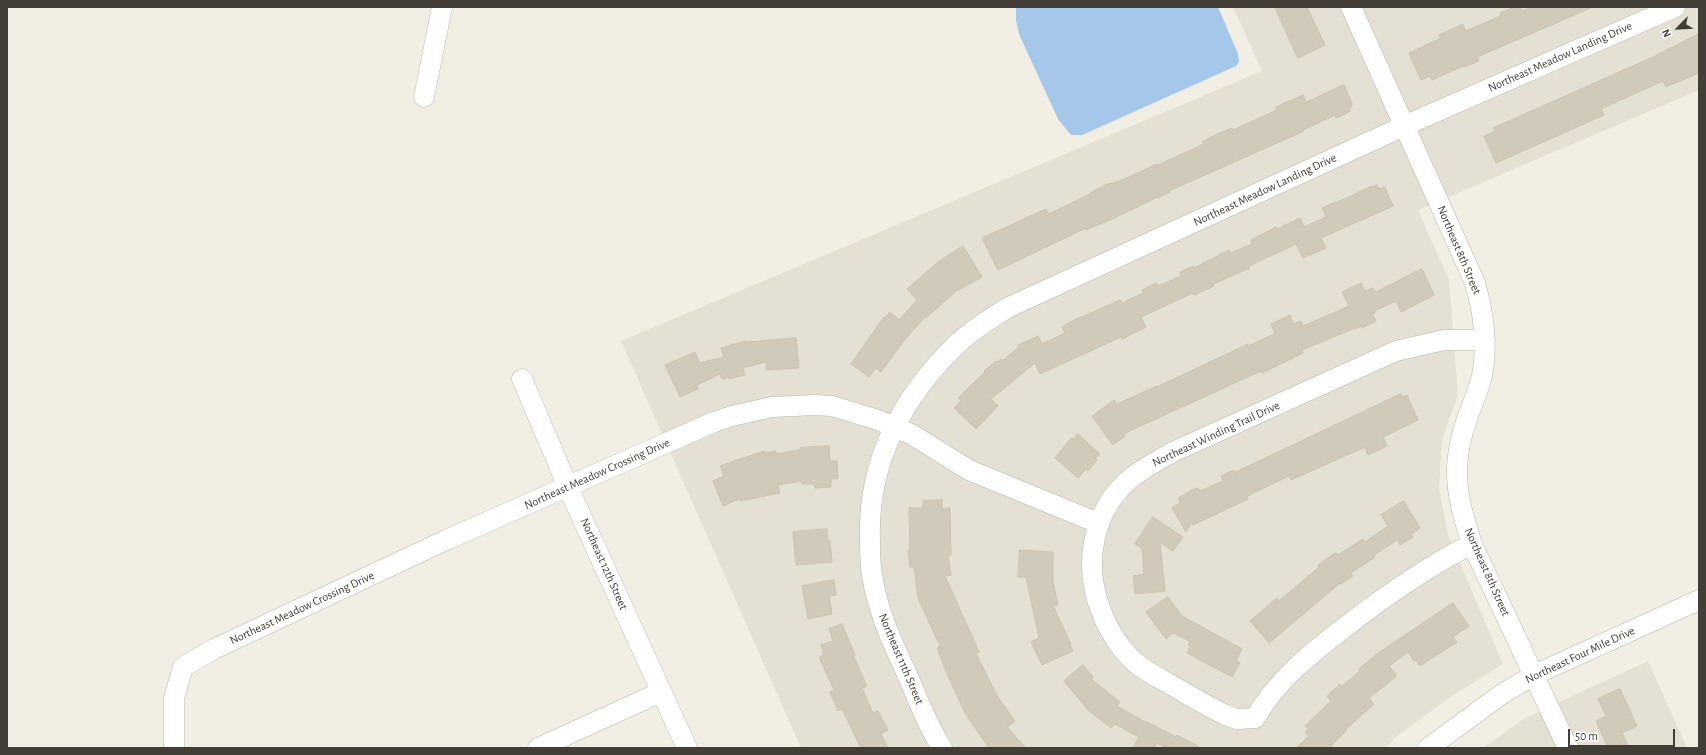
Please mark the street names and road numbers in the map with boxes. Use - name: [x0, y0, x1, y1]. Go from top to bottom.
- street label: Northeast Meadow Landing Drive: [1486, 19, 1634, 95]
- street label: Northeast Meadow Landing Drive: [1191, 151, 1339, 229]
- street label: Northeast 8th Street: [1434, 203, 1484, 297]
- street label: Northeast Winding Trail Drive: [1150, 398, 1282, 470]
- street label: Northeast Meadow Crossing Drive: [522, 435, 672, 513]
- street label: Northeast 12th Street: [577, 516, 631, 612]
- street label: Northeast 8th Street: [1461, 526, 1513, 618]
- street label: Northeast Meadow Crossing Drive: [227, 568, 377, 648]
- street label: Northeast 11th Street: [875, 611, 927, 707]
- street label: Northeast Four Mile Drive: [1523, 623, 1637, 687]

